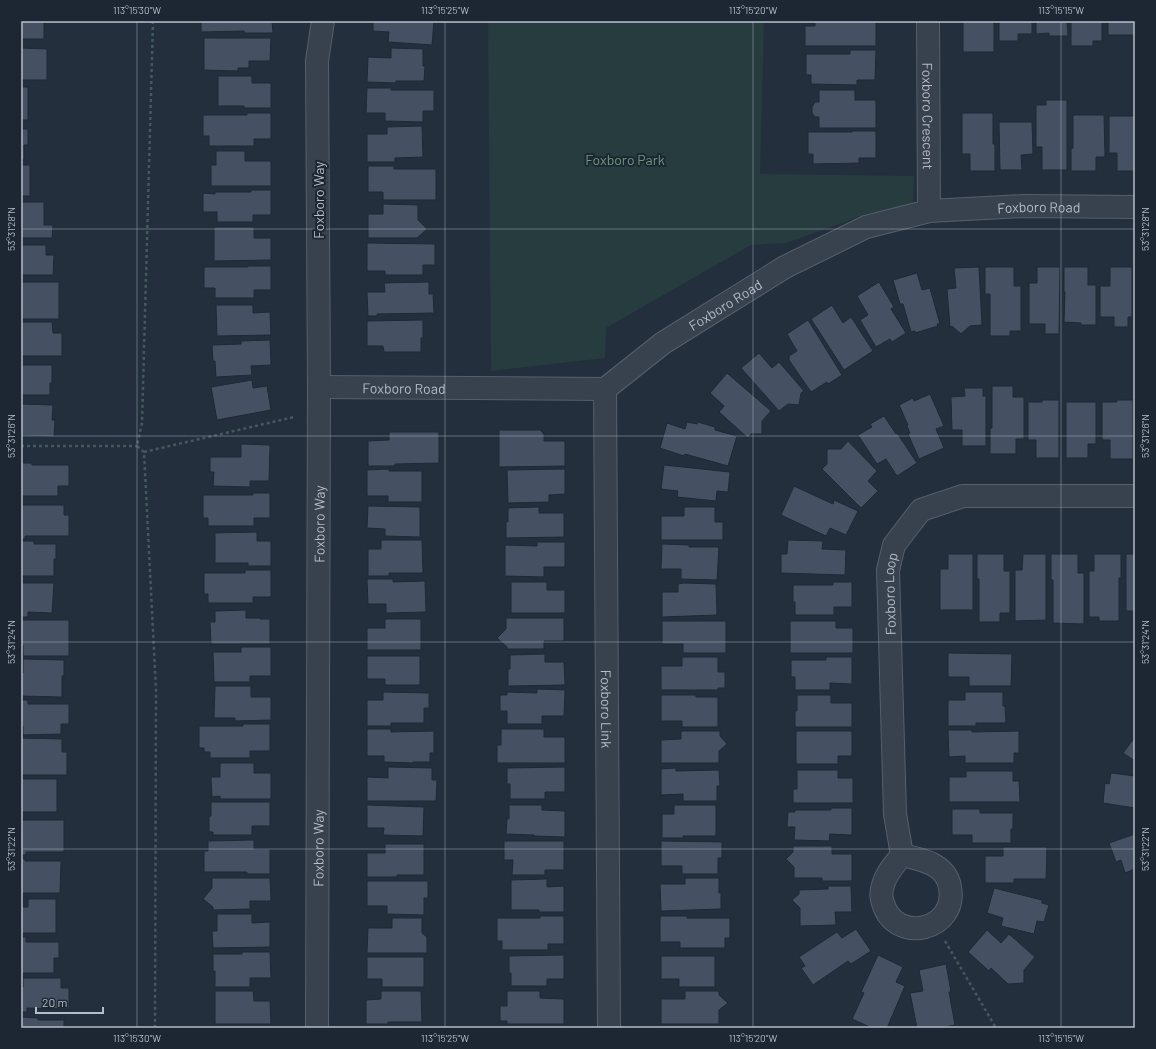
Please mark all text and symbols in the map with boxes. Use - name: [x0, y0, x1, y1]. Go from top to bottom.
- text: 113°15'30"W: [113, 4, 161, 16]
- text: 113°15'25"W: [421, 4, 469, 16]
- text: 113°15'20"W: [729, 4, 777, 16]
- text: 113°15'15"W: [1038, 4, 1084, 16]
- street label: Foxboro Crescent: [920, 62, 937, 170]
- park label: Foxboro Park: [585, 151, 665, 168]
- street label: Foxboro Way: [310, 161, 327, 239]
- street label: Foxboro Road: [997, 197, 1080, 216]
- text: 53°31'28"N: [5, 207, 17, 251]
- text: 53°31'28"N: [1139, 207, 1151, 251]
- street label: Foxboro Road: [685, 275, 765, 334]
- street label: Foxboro Road: [362, 379, 446, 396]
- text: 53°31'26"N: [5, 414, 17, 458]
- text: 53°31'26"N: [1139, 414, 1151, 458]
- street label: Foxboro Way: [310, 485, 327, 563]
- street label: Foxboro Loop: [879, 551, 900, 636]
- text: 53°31'24"N: [5, 620, 17, 664]
- text: 53°31'24"N: [1139, 620, 1151, 664]
- street label: Foxboro Link: [598, 670, 616, 748]
- street label: Foxboro Way: [309, 809, 326, 887]
- text: 53°31'22"N: [5, 827, 17, 871]
- text: 53°31'22"N: [1139, 827, 1151, 871]
- scale bar: [36, 989, 103, 1015]
- text: 20 m: [42, 995, 68, 1009]
- text: 113°15'30"W: [113, 1032, 161, 1044]
- text: 113°15'25"W: [421, 1032, 469, 1044]
- text: 113°15'20"W: [729, 1032, 777, 1044]
- text: 113°15'15"W: [1038, 1032, 1084, 1044]

